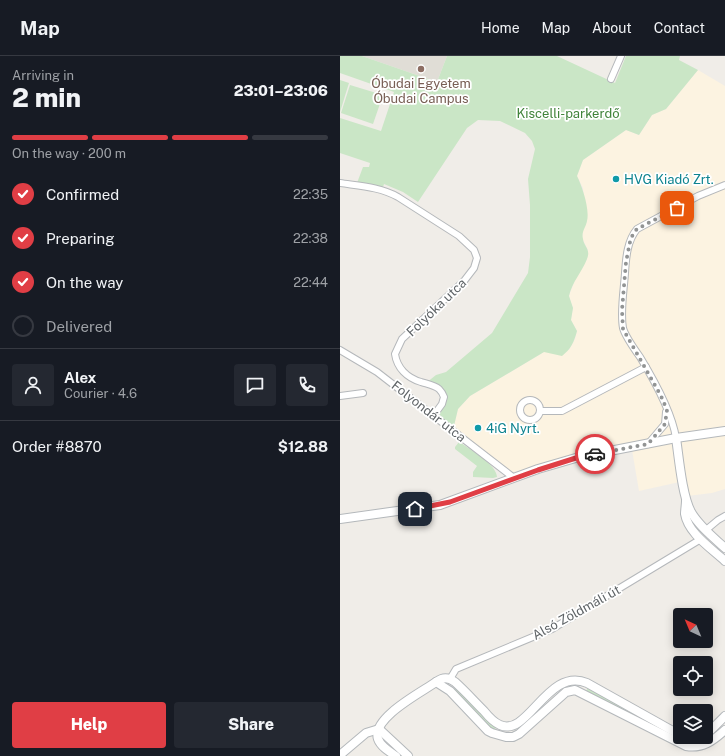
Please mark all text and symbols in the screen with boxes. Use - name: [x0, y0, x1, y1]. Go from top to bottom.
- text: Map: [20, 17, 60, 39]
- text: Home: [481, 20, 520, 36]
- text: Map: [542, 20, 570, 36]
- text: About: [592, 20, 632, 36]
- text: Contact: [654, 20, 705, 36]
- marker: Óbudai Egyetem Óbudai Campus: [416, 64, 426, 74]
- text: Arriving in: [12, 68, 74, 83]
- place label: Óbudai Egyetem Óbudai Campus: [371, 75, 471, 106]
- text: 2 min: [12, 82, 81, 113]
- text: 23:01–23:06: [234, 82, 328, 99]
- park label: Kiscelli-parkerdő: [516, 106, 620, 121]
- text: On the way · 200 m: [12, 146, 126, 161]
- place label: HVG Kiadó Zrt.: [624, 172, 714, 187]
- marker: HVG Kiadó Zrt.: [611, 174, 621, 184]
- icon: check: [12, 183, 34, 205]
- text: Confirmed: [46, 186, 119, 203]
- text: 22:35: [293, 187, 328, 202]
- pin: [660, 191, 694, 225]
- icon: bag: [666, 197, 688, 219]
- icon: check: [12, 227, 34, 249]
- text: Preparing: [46, 230, 115, 247]
- text: 22:38: [293, 231, 328, 246]
- icon: check: [12, 271, 34, 293]
- text: On the way: [46, 274, 123, 291]
- text: 22:44: [293, 275, 328, 290]
- street label: Folyóka utca: [404, 275, 469, 339]
- text: Delivered: [46, 318, 112, 335]
- button: person: [12, 364, 54, 406]
- button: chat: [234, 364, 276, 406]
- button: phone: [286, 364, 328, 406]
- text: Alex: [64, 369, 96, 386]
- street label: Folyondár utca: [389, 378, 469, 445]
- text: Courier · 4.6: [64, 386, 137, 401]
- place label: 4iG Nyrt.: [486, 421, 540, 436]
- marker: 4iG Nyrt.: [473, 423, 483, 433]
- courier: [575, 434, 615, 474]
- text: Order #8870: [12, 438, 102, 455]
- text: $12.88: [278, 438, 328, 455]
- icon: car: [584, 443, 606, 465]
- pin: [398, 492, 432, 526]
- icon: home: [404, 498, 426, 520]
- street label: Alsó Zöldmáli út: [530, 582, 623, 643]
- north arrow: [673, 608, 713, 648]
- map controls: [673, 608, 713, 744]
- button: locate: [673, 656, 713, 696]
- button: Help: [12, 702, 166, 748]
- button: Share: [174, 702, 328, 748]
- button: layers: [673, 704, 713, 744]

